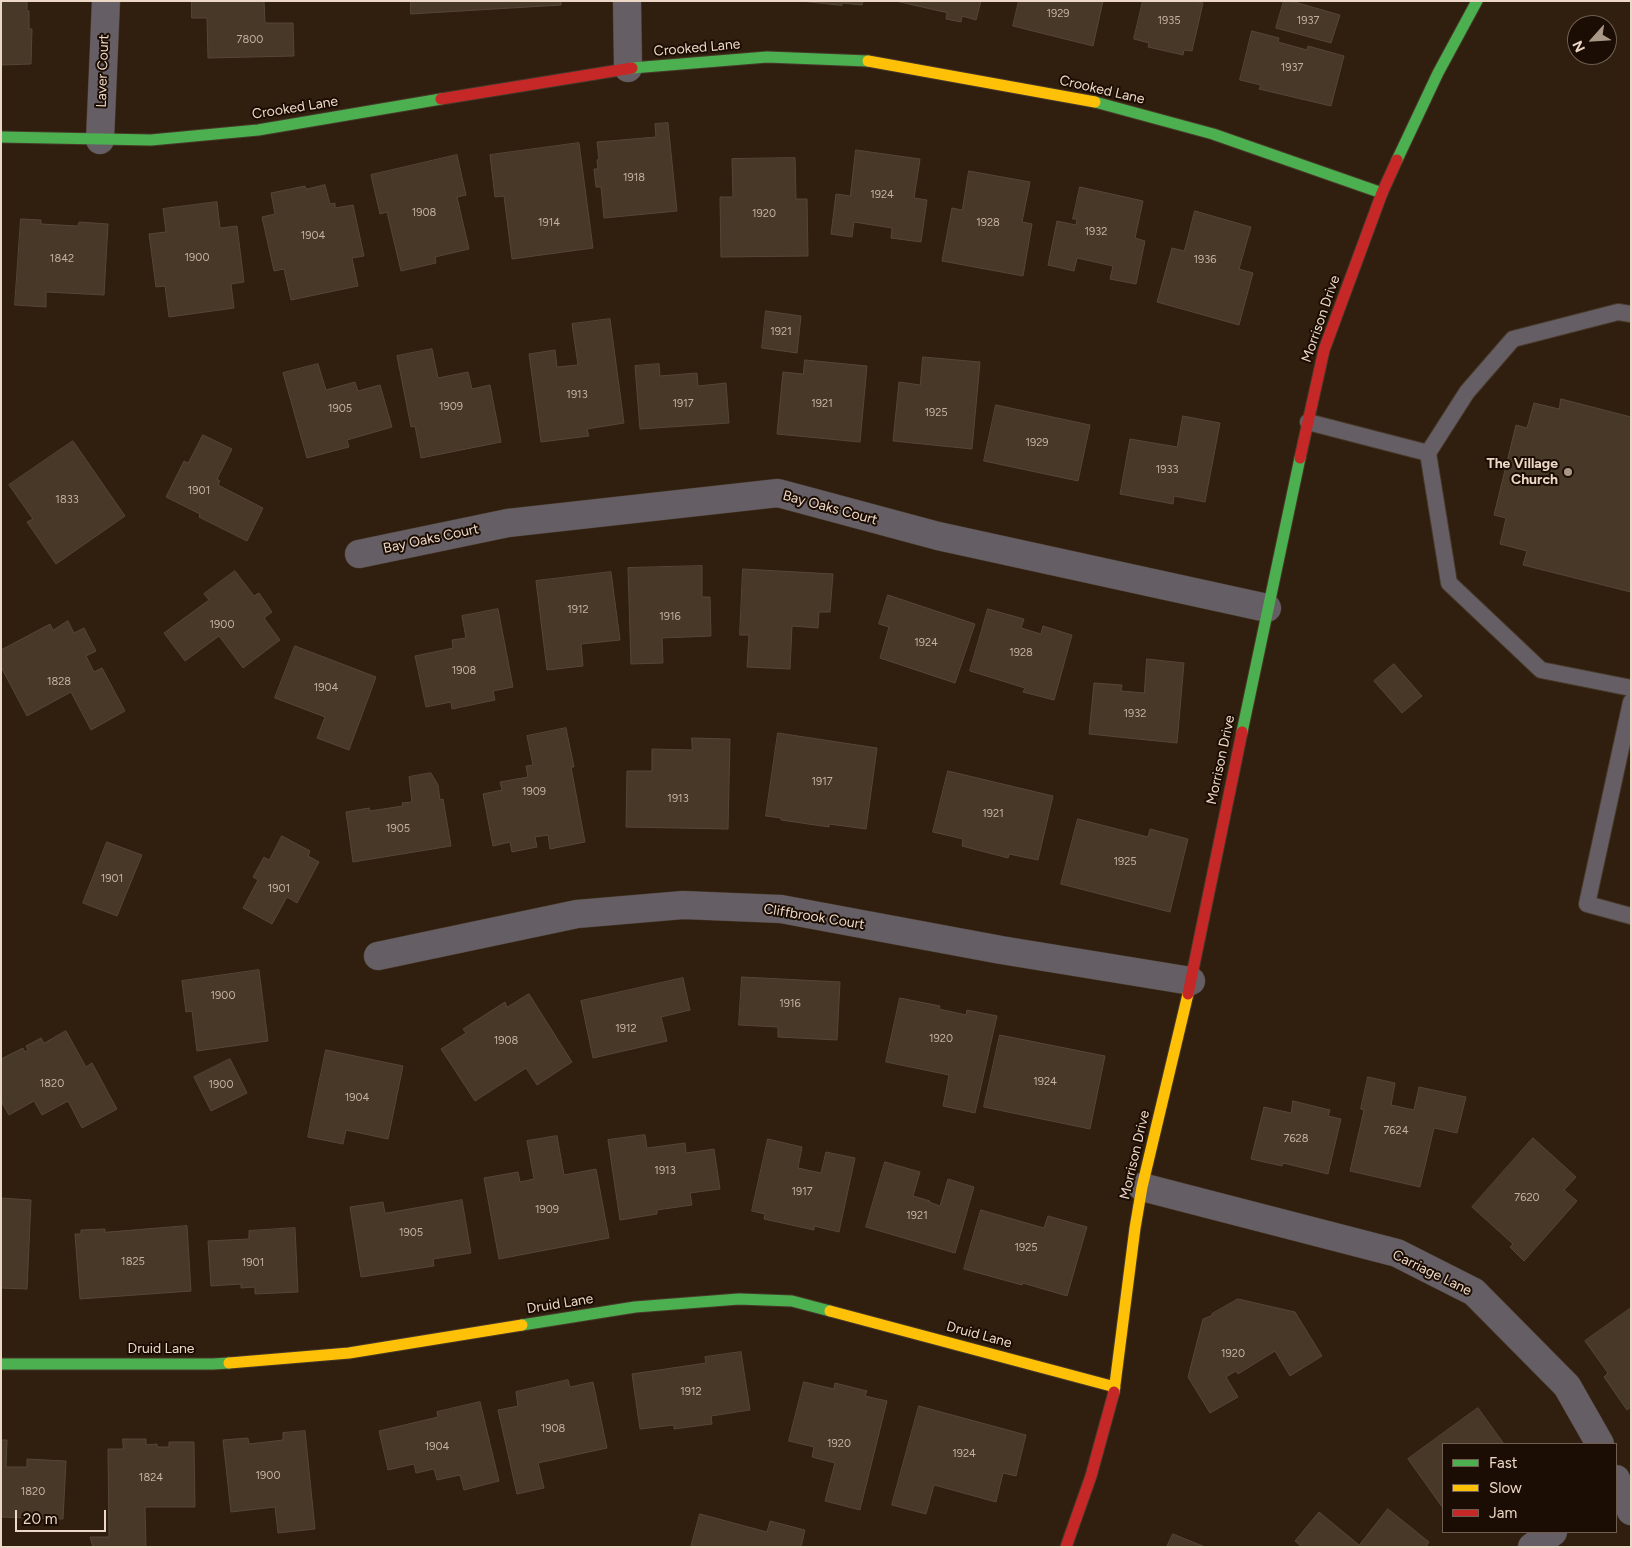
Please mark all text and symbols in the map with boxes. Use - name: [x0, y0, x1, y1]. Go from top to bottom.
- house number: 1929: [1046, 7, 1070, 21]
- house number: 1935: [1157, 14, 1181, 28]
- house number: 1937: [1297, 14, 1319, 28]
- north arrow: [1567, 15, 1617, 65]
- house number: 7800: [237, 33, 263, 47]
- street label: Laver Court: [93, 34, 113, 108]
- street label: Crooked Lane: [653, 36, 741, 60]
- text: N: [1569, 38, 1589, 55]
- house number: 1937: [1281, 61, 1303, 75]
- street label: Crooked Lane: [1058, 72, 1146, 108]
- street label: Crooked Lane: [251, 93, 339, 123]
- house number: 1918: [623, 171, 645, 185]
- house number: 1924: [870, 188, 894, 202]
- house number: 1908: [412, 206, 436, 220]
- house number: 1920: [752, 207, 776, 221]
- house number: 1914: [538, 216, 560, 230]
- house number: 1928: [976, 216, 1000, 230]
- house number: 1932: [1085, 225, 1107, 239]
- house number: 1904: [301, 229, 325, 243]
- house number: 1900: [185, 251, 209, 265]
- house number: 1842: [50, 252, 74, 266]
- house number: 1936: [1194, 253, 1216, 267]
- street label: Morrison Drive: [1298, 273, 1344, 365]
- house number: 1921: [770, 325, 792, 339]
- house number: 1913: [566, 388, 588, 402]
- house number: 1917: [672, 397, 694, 411]
- house number: 1921: [811, 397, 833, 411]
- house number: 1909: [439, 400, 463, 414]
- house number: 1905: [328, 402, 352, 416]
- house number: 1925: [924, 406, 948, 420]
- house number: 1929: [1025, 436, 1049, 450]
- place label: The Village Church: [1486, 456, 1558, 488]
- house number: 1933: [1156, 463, 1178, 477]
- marker: The Village Church: [1562, 466, 1574, 478]
- house number: 1901: [188, 484, 210, 498]
- street label: Bay Oaks Court: [781, 487, 879, 529]
- house number: 1833: [55, 493, 79, 507]
- street label: Bay Oaks Court: [382, 521, 480, 557]
- house number: 1912: [567, 603, 589, 617]
- house number: 1916: [659, 610, 681, 624]
- house number: 1900: [210, 618, 234, 632]
- house number: 1924: [914, 636, 938, 650]
- house number: 1928: [1009, 646, 1033, 660]
- house number: 1908: [452, 664, 476, 678]
- house number: 1828: [47, 675, 71, 689]
- house number: 1904: [314, 681, 338, 695]
- house number: 1932: [1124, 707, 1146, 721]
- street label: Morrison Drive: [1203, 714, 1239, 806]
- house number: 1917: [811, 775, 833, 789]
- house number: 1909: [522, 785, 546, 799]
- house number: 1913: [667, 792, 689, 806]
- house number: 1921: [982, 807, 1004, 821]
- house number: 1905: [386, 822, 410, 836]
- house number: 1925: [1113, 855, 1137, 869]
- house number: 1901: [101, 872, 123, 886]
- house number: 1901: [268, 882, 290, 896]
- street label: Cliffbrook Court: [762, 901, 866, 933]
- house number: 1900: [211, 989, 235, 1003]
- house number: 1916: [779, 997, 801, 1011]
- house number: 1912: [615, 1022, 637, 1036]
- house number: 1920: [929, 1032, 953, 1046]
- house number: 1908: [494, 1034, 518, 1048]
- house number: 1924: [1033, 1075, 1057, 1089]
- house number: 1820: [40, 1077, 64, 1091]
- house number: 1900: [209, 1078, 233, 1092]
- house number: 1904: [345, 1091, 369, 1105]
- street label: Morrison Drive: [1117, 1109, 1153, 1201]
- house number: 7624: [1383, 1124, 1409, 1138]
- house number: 7628: [1283, 1132, 1309, 1146]
- house number: 1913: [654, 1164, 676, 1178]
- house number: 1917: [791, 1185, 813, 1199]
- house number: 7620: [1514, 1191, 1540, 1205]
- house number: 1909: [535, 1203, 559, 1217]
- house number: 1921: [906, 1209, 928, 1223]
- house number: 1905: [399, 1226, 423, 1240]
- house number: 1925: [1014, 1241, 1038, 1255]
- street label: Carriage Lane: [1390, 1247, 1474, 1299]
- house number: 1825: [121, 1255, 145, 1269]
- house number: 1901: [242, 1256, 264, 1270]
- street label: Druid Lane: [526, 1290, 594, 1318]
- street label: Druid Lane: [944, 1318, 1014, 1352]
- street label: Druid Lane: [128, 1341, 194, 1357]
- house number: 1920: [1221, 1347, 1245, 1361]
- house number: 1912: [680, 1385, 702, 1399]
- house number: 1908: [541, 1422, 565, 1436]
- house number: 1920: [827, 1437, 851, 1451]
- house number: 1904: [425, 1440, 449, 1454]
- legend: [1442, 1443, 1617, 1533]
- house number: 1924: [952, 1447, 976, 1461]
- text: Fast: [1489, 1454, 1517, 1472]
- house number: 1900: [256, 1469, 280, 1483]
- house number: 1824: [139, 1471, 163, 1485]
- text: Slow: [1489, 1479, 1522, 1497]
- house number: 1820: [21, 1485, 45, 1499]
- scale bar: [18, 1500, 109, 1532]
- text: Jam: [1489, 1504, 1517, 1522]
- text: 20 m: [23, 1510, 57, 1528]

